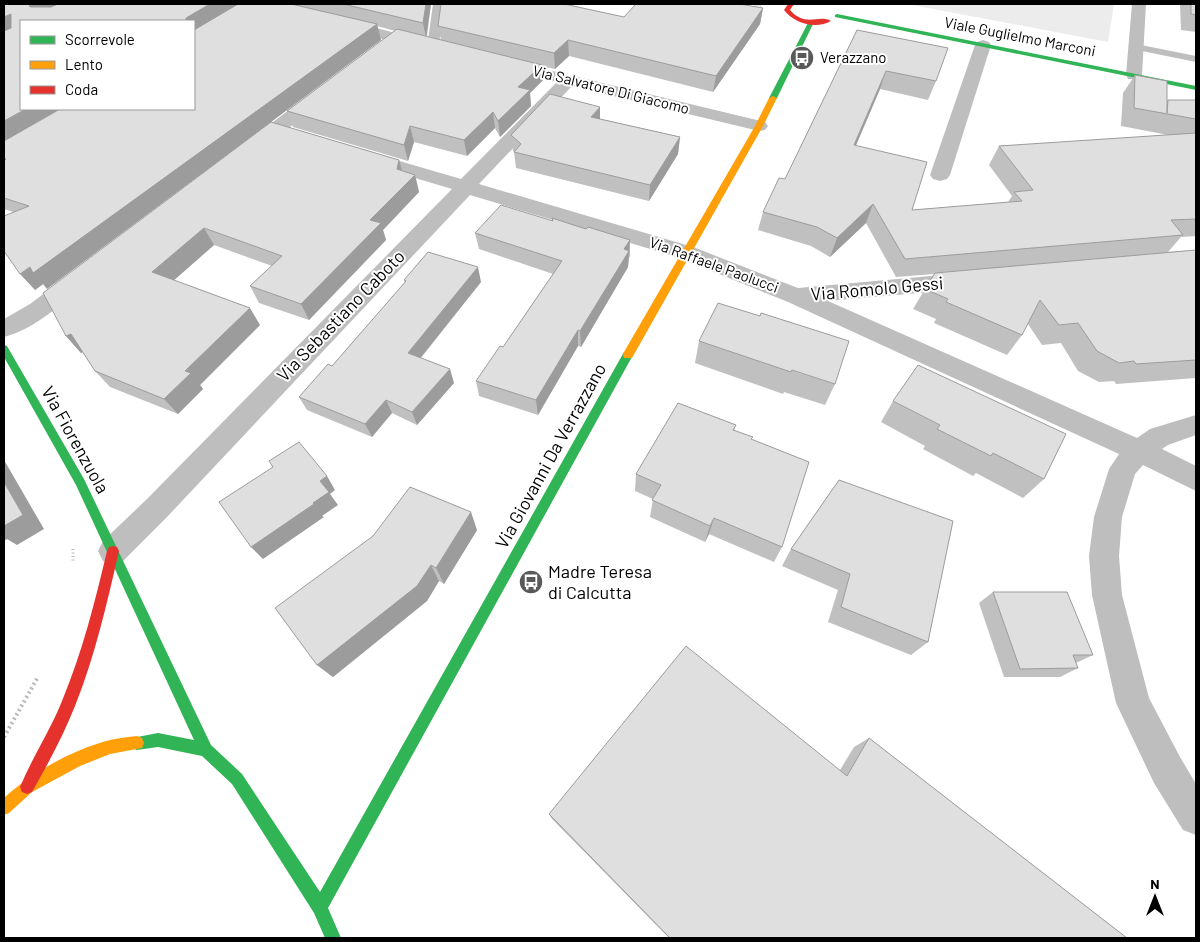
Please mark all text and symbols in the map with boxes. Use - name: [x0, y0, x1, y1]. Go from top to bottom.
- street label: Viale Guglielmo Marconi: [943, 13, 1097, 60]
- legend: [20, 20, 195, 110]
- text: Scorrevole: [65, 30, 135, 48]
- bus stop icon: Verazzano: [789, 45, 815, 71]
- place label: Verazzano: [820, 48, 886, 66]
- text: Lento: [65, 55, 103, 73]
- street label: Via Salvatore Di Giacomo: [531, 61, 691, 117]
- text: Coda: [65, 80, 98, 98]
- street label: Via Raffaele Paolucci: [647, 232, 781, 296]
- street label: Via Sebastiano Caboto: [272, 245, 409, 386]
- street label: Via Romolo Gessi: [810, 271, 944, 305]
- street label: Via Giovanni Da Verrazzano: [490, 359, 610, 552]
- street label: Via Fiorenzuola: [37, 382, 114, 497]
- place label: Madre Teresa di Calcutta: [548, 560, 652, 603]
- bus stop icon: Madre Teresa di Calcutta: [518, 569, 544, 595]
- north arrow: [1130, 872, 1180, 922]
- text: N: [1150, 875, 1160, 892]

